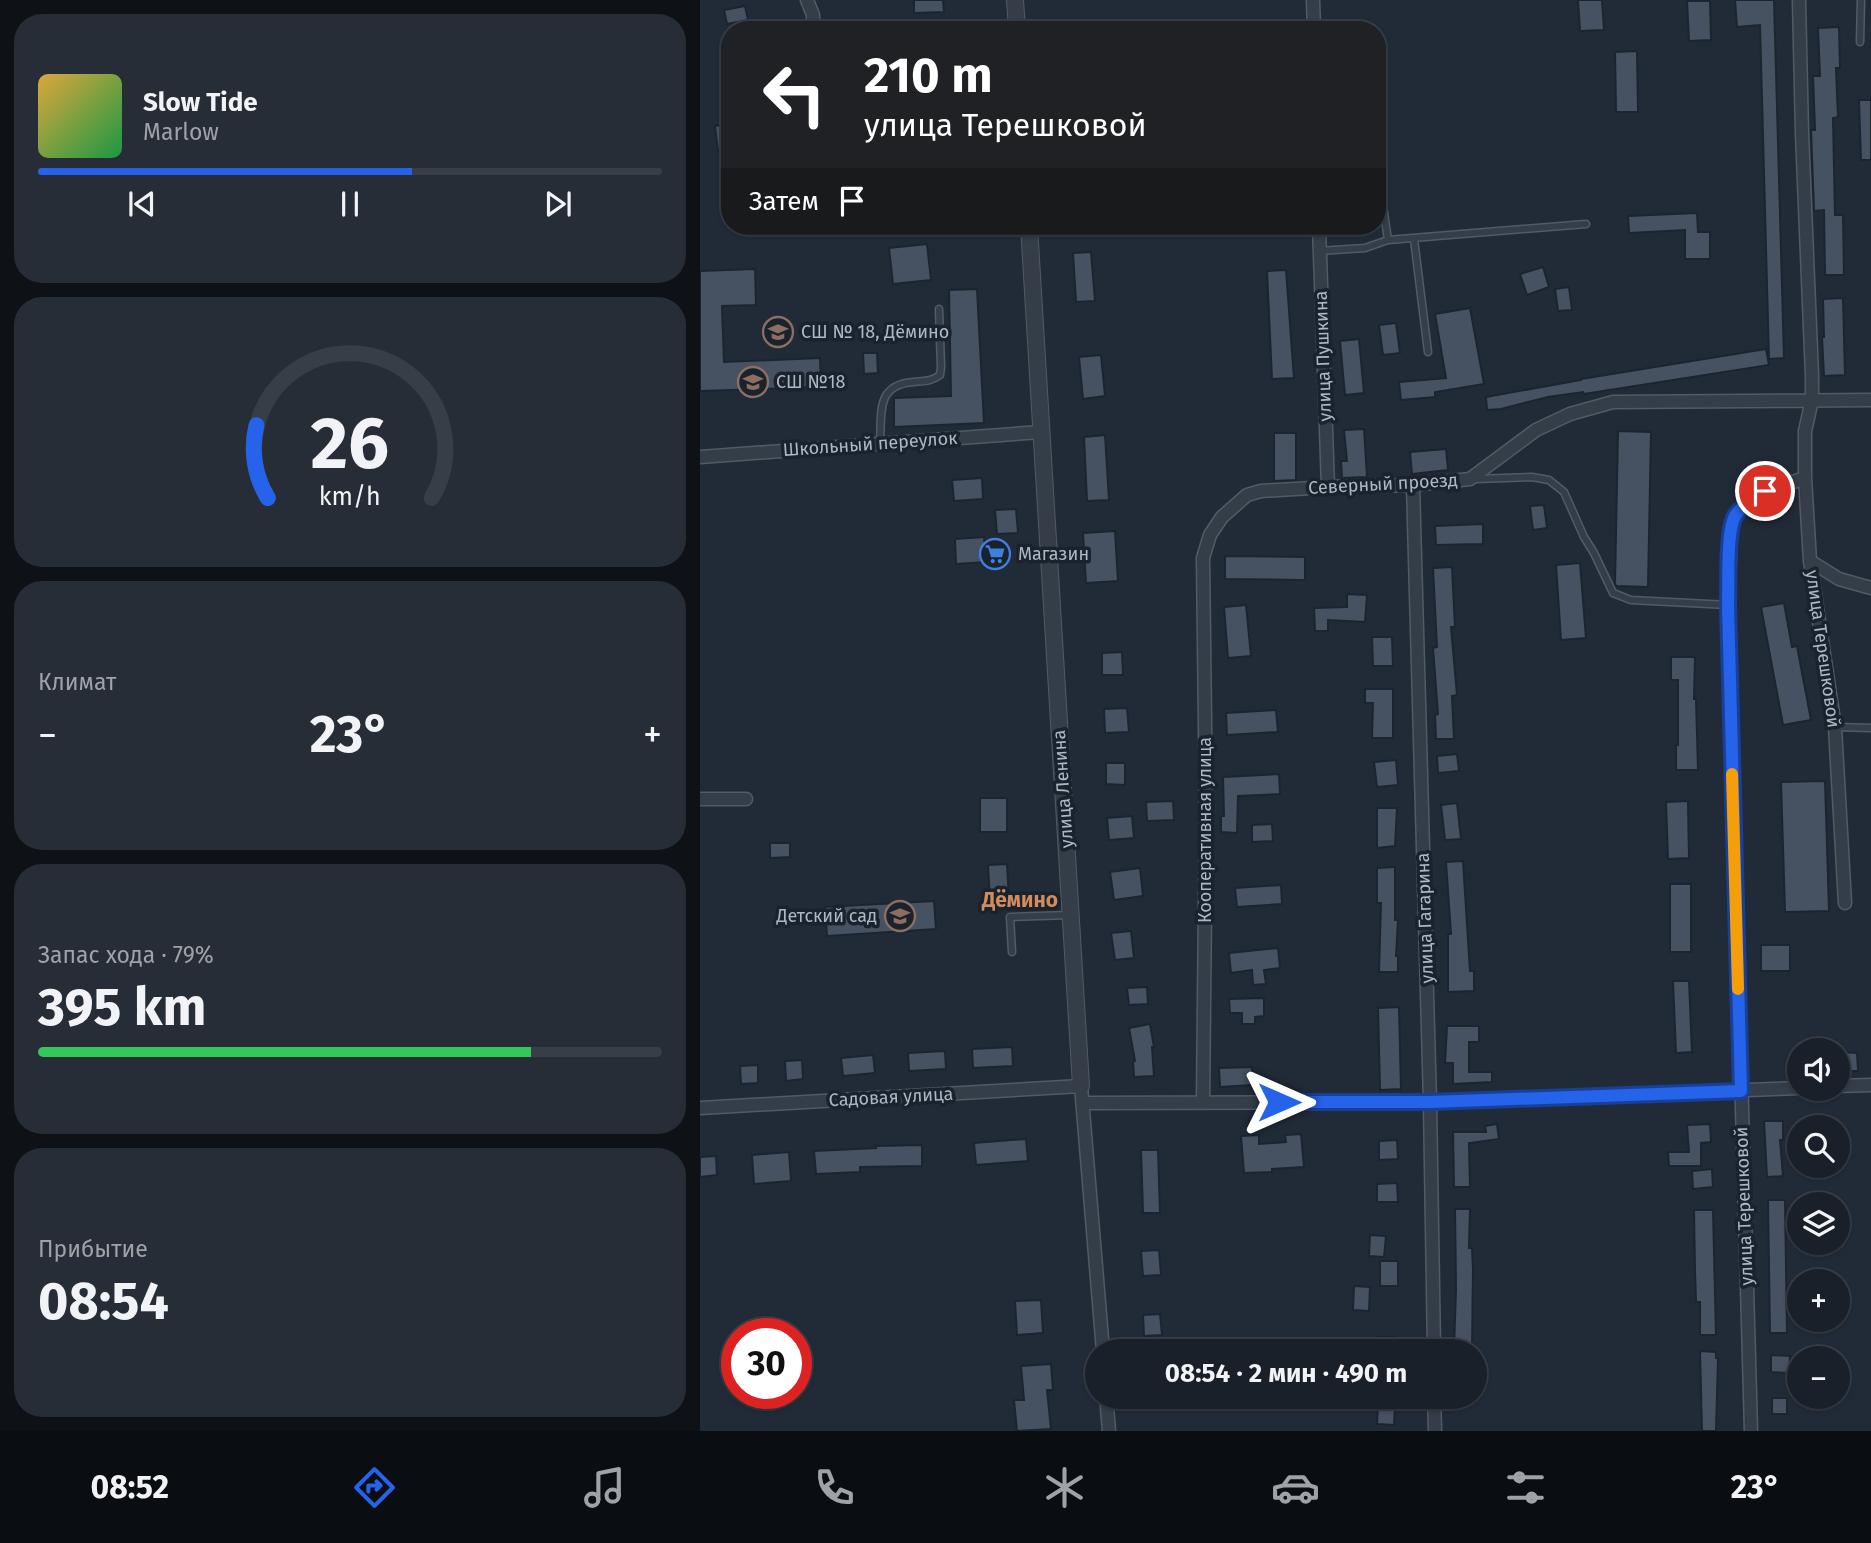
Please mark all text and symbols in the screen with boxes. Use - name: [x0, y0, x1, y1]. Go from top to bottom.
- text: 210 m: [864, 46, 993, 105]
- icon: left: [749, 49, 840, 140]
- text: Slow Tide: [143, 87, 258, 118]
- text: улица Терешковой: [864, 106, 1147, 144]
- text: Marlow: [143, 118, 219, 146]
- icon: arrive: [833, 182, 871, 220]
- icon: previous: [123, 185, 161, 223]
- icon: pause: [331, 185, 369, 223]
- icon: next: [539, 185, 577, 223]
- text: Затем: [749, 186, 819, 217]
- street label: улица Пушкина: [1310, 290, 1336, 422]
- school or university icon: СШ № 18, Дёмино: [761, 315, 795, 349]
- place label: СШ № 18, Дёмино: [801, 321, 949, 343]
- school or university icon: СШ №18: [736, 365, 770, 399]
- place label: СШ №18: [776, 371, 845, 393]
- text: 26: [311, 401, 389, 488]
- street label: Школьный переулок: [782, 427, 959, 461]
- pin: [1735, 461, 1795, 521]
- street label: Северный проезд: [1308, 469, 1458, 499]
- icon: arrive: [1746, 472, 1784, 510]
- text: km/h: [319, 482, 381, 512]
- supermarket icon: Магазин: [978, 537, 1012, 571]
- place label: Магазин: [1018, 543, 1089, 565]
- street label: улица Терешковой: [1801, 569, 1845, 729]
- text: Климат: [38, 668, 116, 696]
- text: 23°: [310, 703, 390, 766]
- text: −: [38, 712, 57, 758]
- text: +: [643, 712, 662, 758]
- street label: улица Ленина: [1048, 729, 1078, 849]
- street label: Кооперативная улица: [1194, 737, 1216, 923]
- street label: улица Гагарина: [1412, 852, 1438, 984]
- district label: Дёмино: [981, 887, 1058, 913]
- school or university icon: Детский сад: [883, 899, 917, 933]
- place label: Детский сад: [775, 905, 877, 927]
- text: Запас хода · 79%: [38, 941, 214, 969]
- text: 395 km: [38, 976, 206, 1039]
- map controls: [1787, 1038, 1850, 1409]
- button: sound: [1787, 1038, 1850, 1101]
- position arrow: [1242, 1065, 1316, 1139]
- street label: Садовая улица: [828, 1083, 954, 1111]
- button: search: [1787, 1115, 1850, 1178]
- street label: улица Терешковой: [1730, 1126, 1758, 1286]
- button: layers: [1787, 1192, 1850, 1255]
- text: Прибытие: [38, 1235, 148, 1263]
- button: +: [1787, 1269, 1850, 1332]
- text: 08:54: [38, 1270, 169, 1333]
- speed limit sign: 30: [721, 1318, 812, 1409]
- button: −: [1787, 1346, 1850, 1409]
- text: 08:54 · 2 мин · 490 m: [1165, 1358, 1407, 1389]
- icon: directions: [350, 1463, 399, 1512]
- icon: music: [580, 1463, 629, 1512]
- icon: phone: [810, 1463, 859, 1512]
- icon: climate: [1040, 1463, 1089, 1512]
- icon: car: [1271, 1463, 1320, 1512]
- icon: filters: [1501, 1463, 1550, 1512]
- text: 08:52: [91, 1468, 169, 1506]
- text: 23°: [1731, 1468, 1780, 1506]

